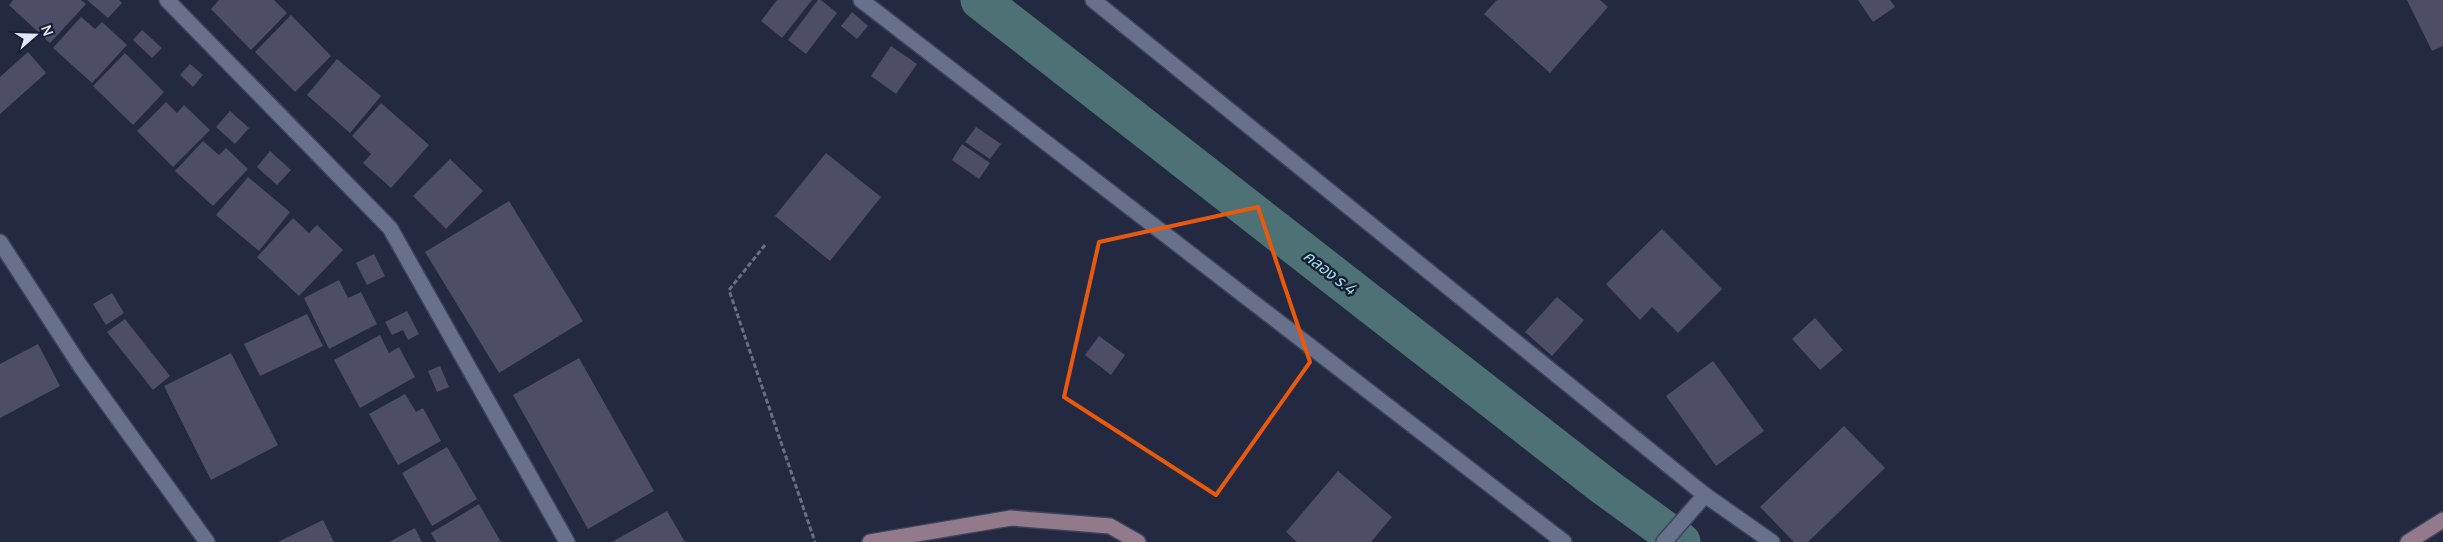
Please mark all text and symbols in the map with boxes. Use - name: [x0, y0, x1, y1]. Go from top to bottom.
- north arrow: [10, 10, 60, 60]
- text: N: [37, 22, 58, 38]
- water label: คลอง ร.4: [1299, 244, 1361, 300]

